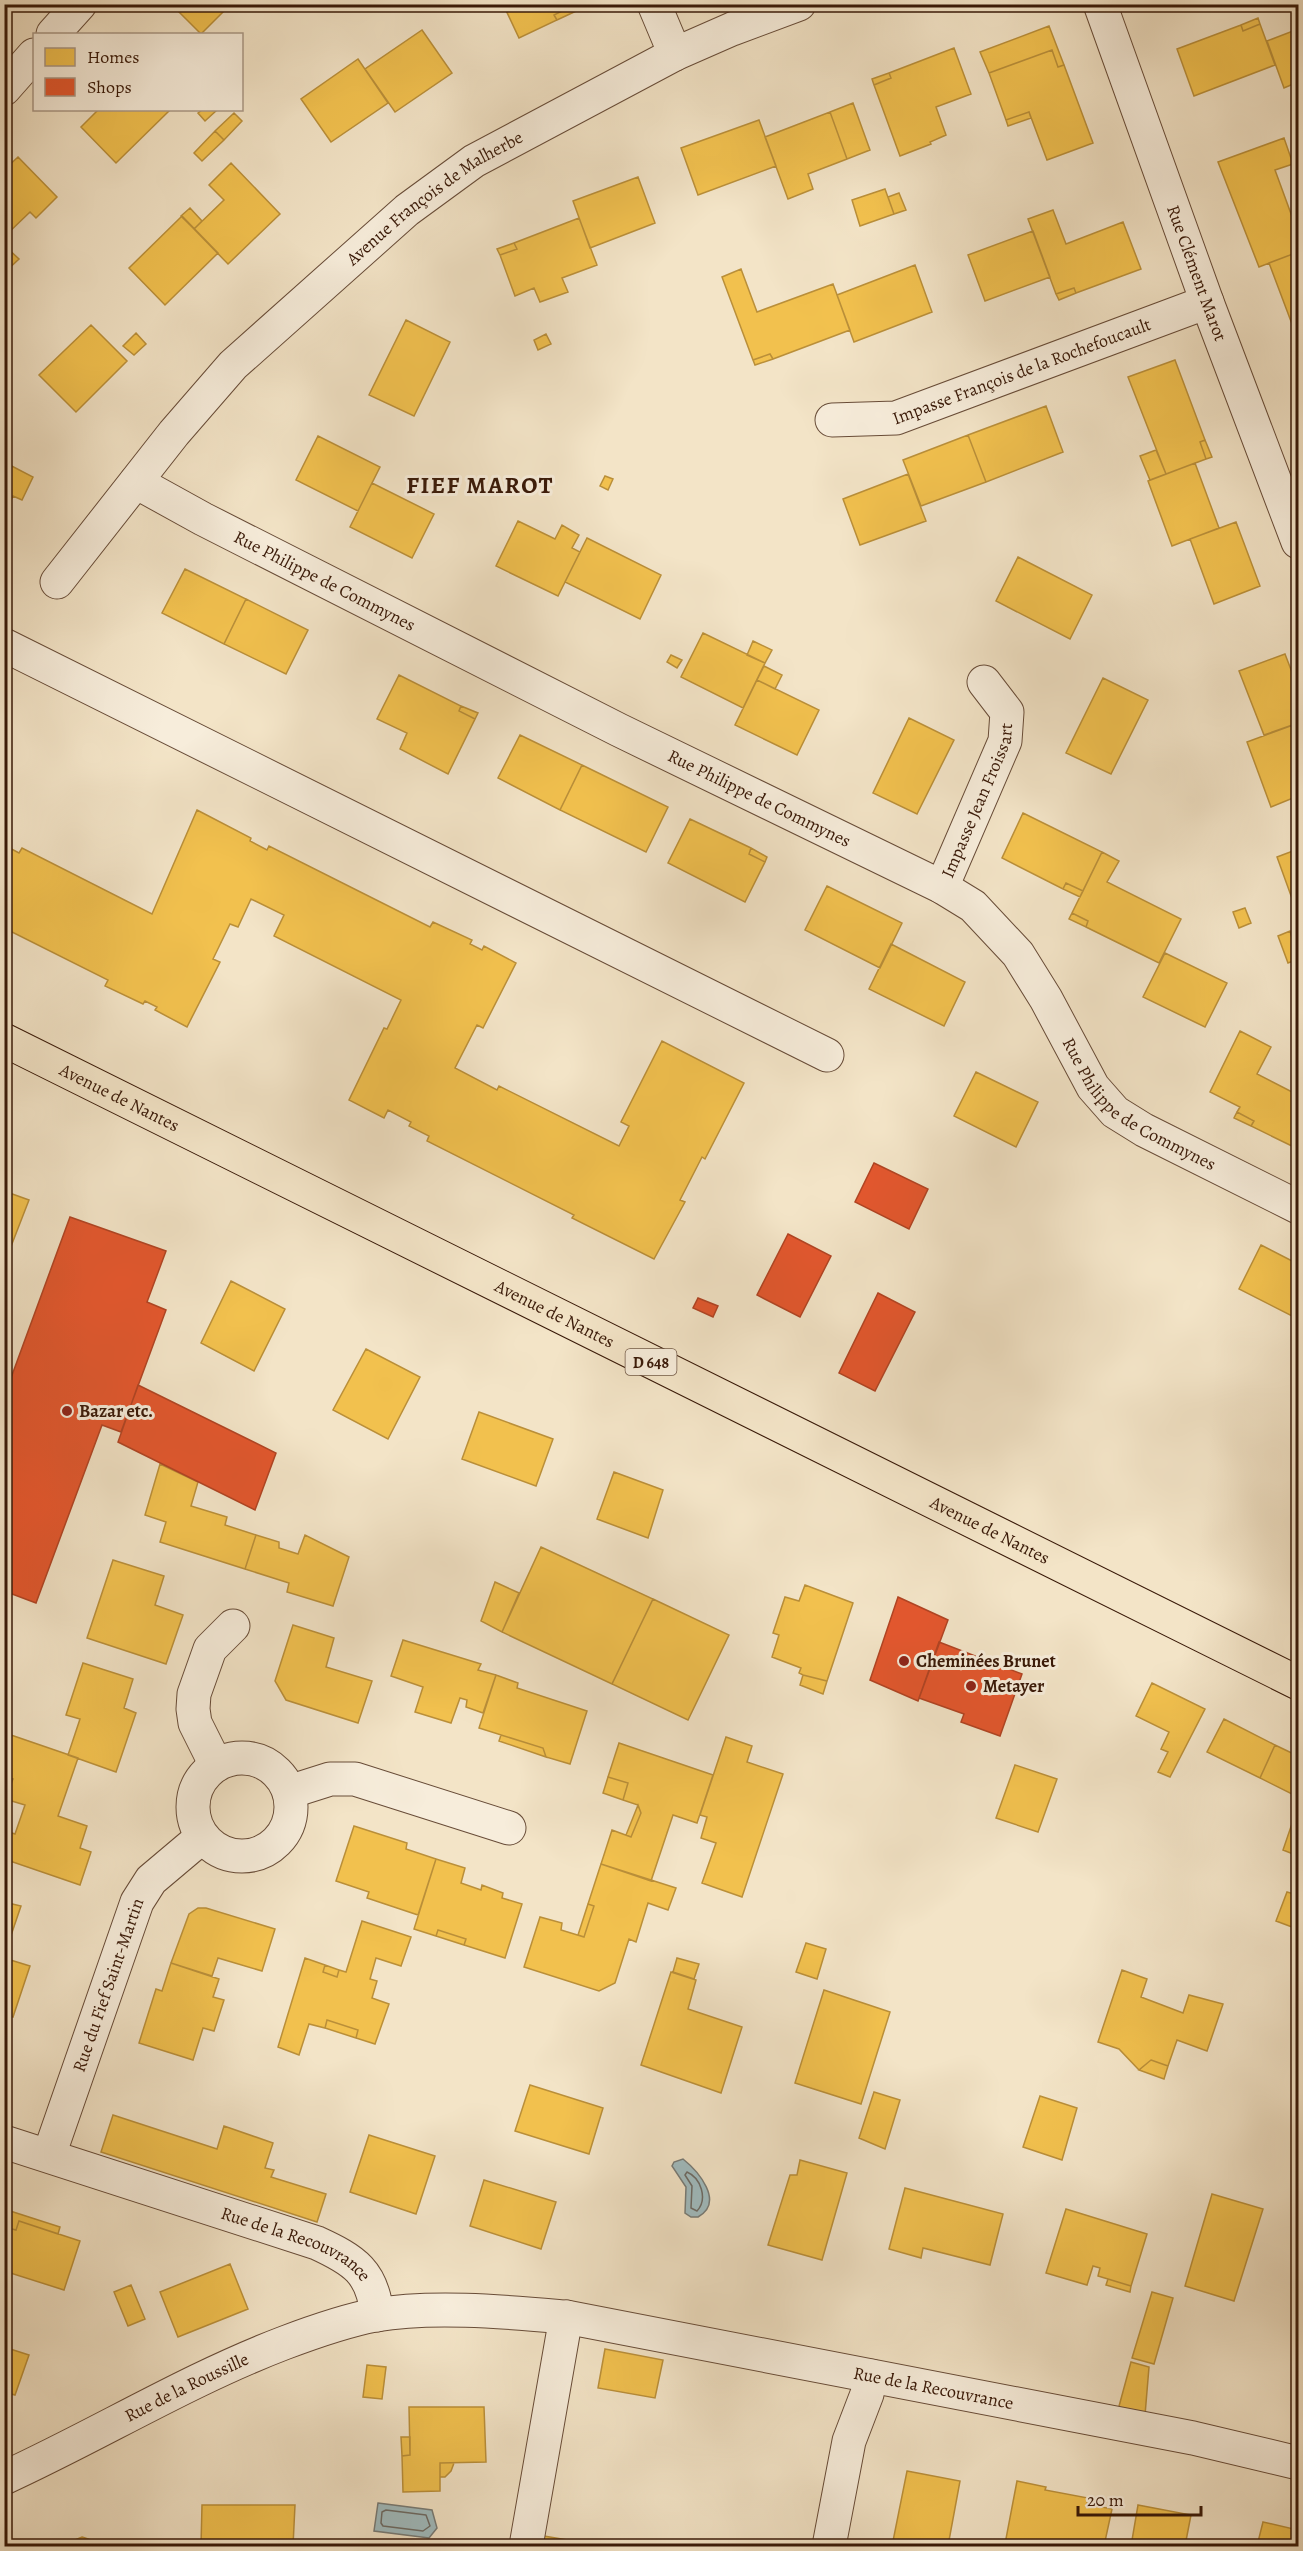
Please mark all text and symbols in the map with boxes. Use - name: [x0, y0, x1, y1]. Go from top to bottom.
- legend: [33, 33, 243, 111]
- text: Homes: [87, 45, 139, 69]
- text: Shops: [87, 75, 132, 99]
- street label: Avenue François de Malherbe: [340, 125, 527, 271]
- street label: Rue Clément Marot: [1161, 202, 1233, 345]
- street label: Impasse François de la Rochefoucault: [889, 312, 1154, 430]
- district label: FIEF MAROT: [406, 469, 554, 501]
- street label: Rue Philippe de Commynes: [230, 525, 420, 637]
- street label: Impasse Jean Froissart: [935, 722, 1018, 882]
- street label: Rue Philippe de Commynes: [664, 744, 855, 853]
- street label: Rue Philippe de Commynes: [1057, 1033, 1220, 1176]
- street label: Avenue de Nantes: [55, 1057, 183, 1137]
- street label: Avenue de Nantes: [490, 1273, 619, 1354]
- road number: D 648: [626, 1349, 676, 1375]
- place label: Bazar etc.: [79, 1399, 153, 1423]
- marker: Bazar etc.: [60, 1404, 74, 1418]
- street label: Avenue de Nantes: [925, 1490, 1054, 1570]
- place label: Cheminées Brunet: [916, 1649, 1056, 1673]
- marker: Cheminées Brunet: [897, 1654, 911, 1668]
- place label: Metayer: [983, 1674, 1045, 1698]
- marker: Metayer: [964, 1679, 978, 1693]
- street label: Rue du Fief Saint-Martin: [67, 1895, 149, 2075]
- street label: Rue de la Recouvrance: [218, 2201, 377, 2286]
- street label: Rue de la Roussille: [120, 2347, 252, 2428]
- street label: Rue de la Recouvrance: [851, 2361, 1016, 2415]
- scale bar: [1078, 2479, 1201, 2517]
- text: 20 m: [1087, 2488, 1124, 2512]

